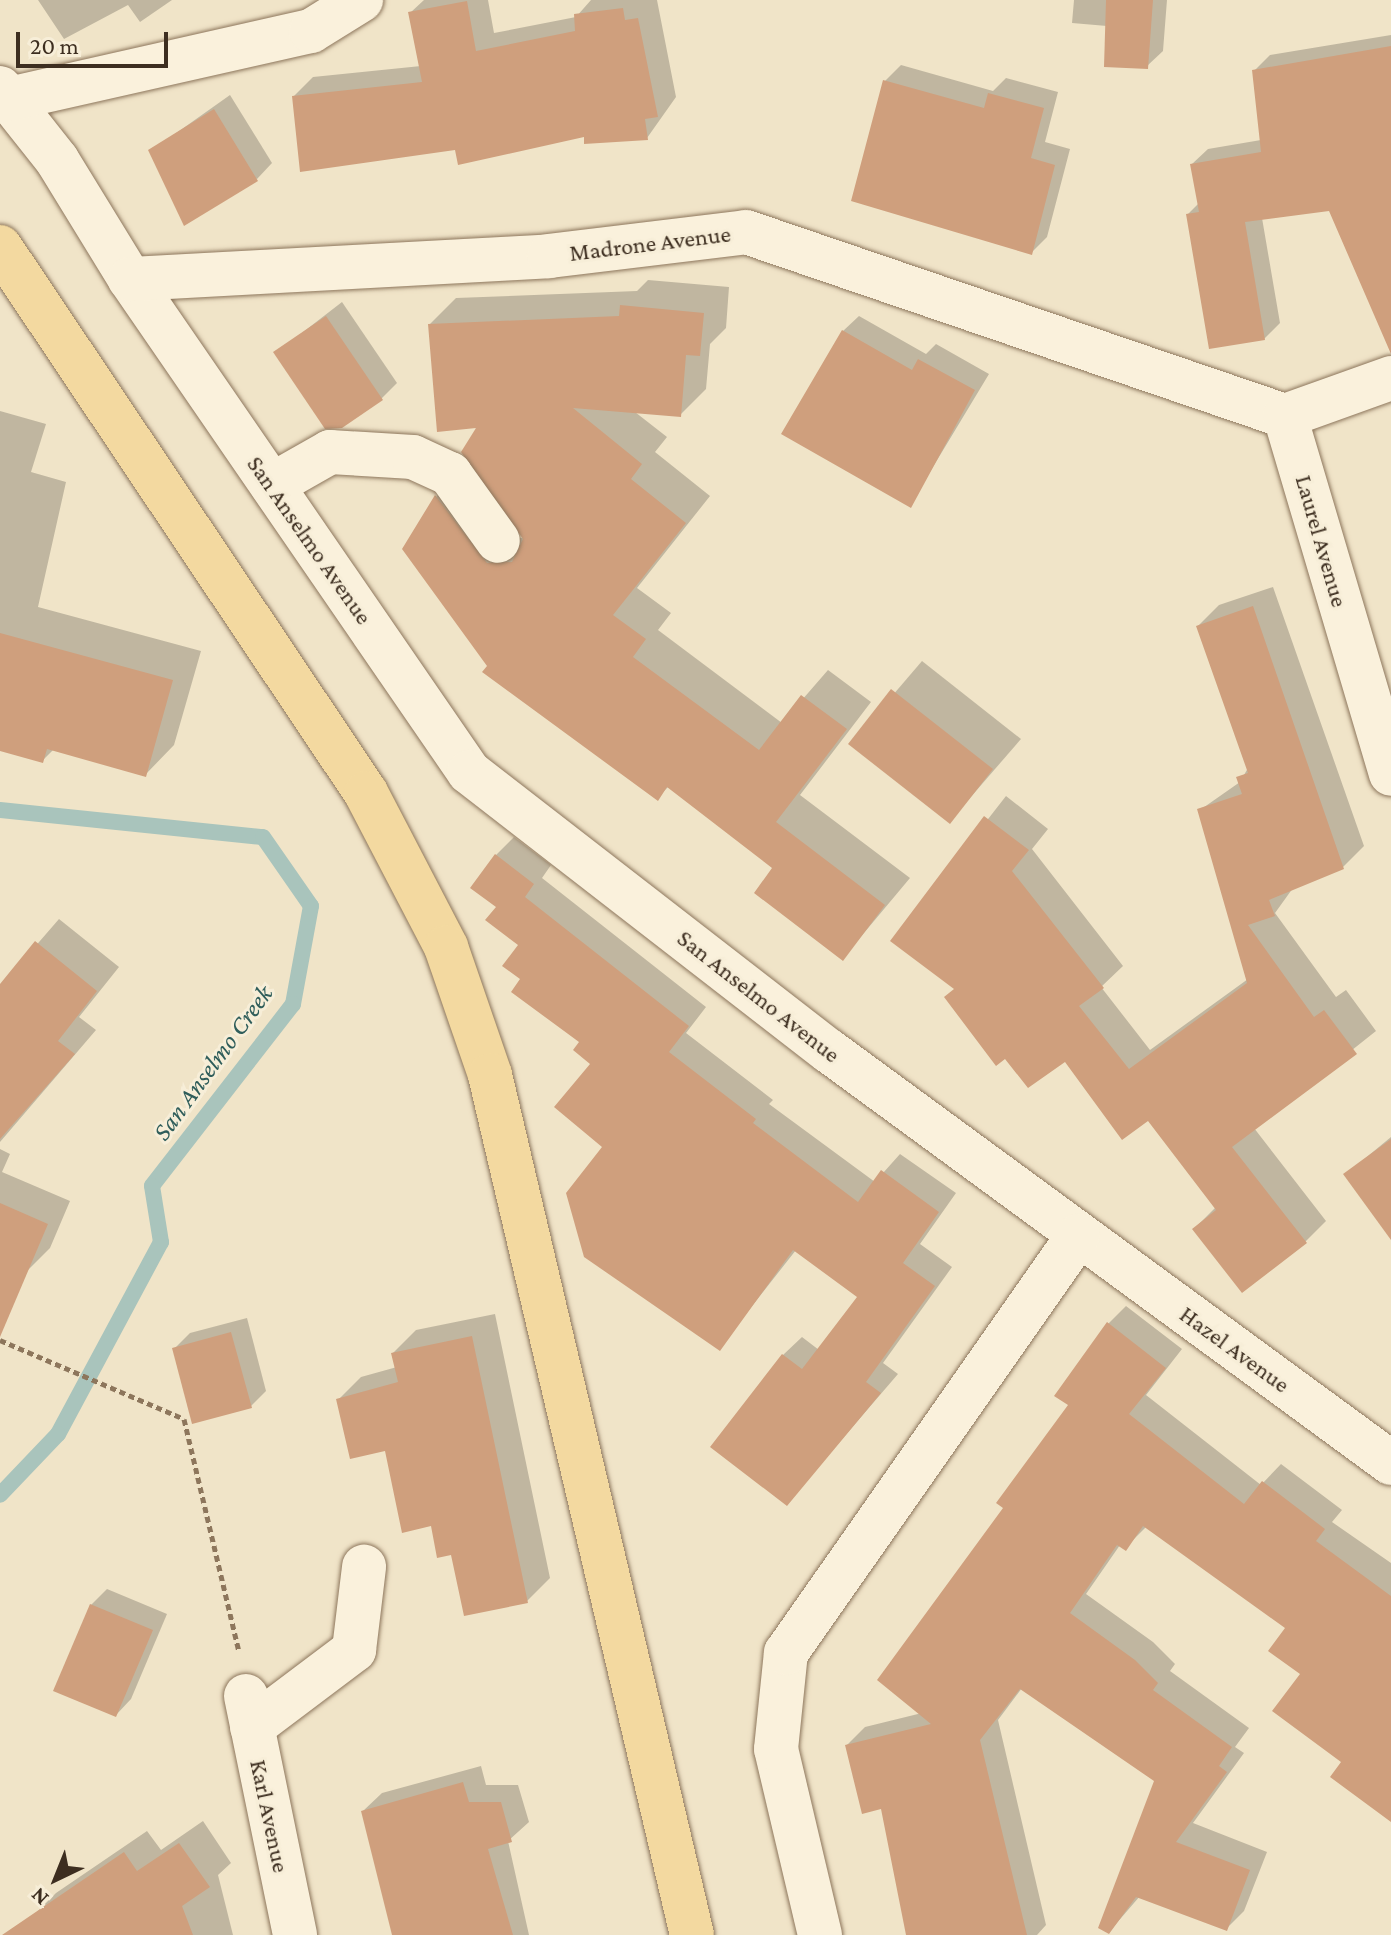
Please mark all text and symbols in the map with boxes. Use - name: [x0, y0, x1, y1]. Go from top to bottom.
- scale bar: [20, 16, 172, 66]
- text: 20 m: [30, 32, 79, 59]
- street label: Madrone Avenue: [568, 219, 732, 267]
- street label: San Anselmo Avenue: [241, 450, 379, 630]
- street label: Laurel Avenue: [1289, 472, 1355, 610]
- street label: San Anselmo Avenue: [672, 923, 846, 1069]
- water label: San Anselmo Creek: [146, 979, 280, 1147]
- street label: Hazel Avenue: [1174, 1299, 1296, 1399]
- street label: Karl Avenue: [244, 1757, 296, 1875]
- north arrow: [16, 1839, 96, 1919]
- text: N: [25, 1883, 53, 1911]

